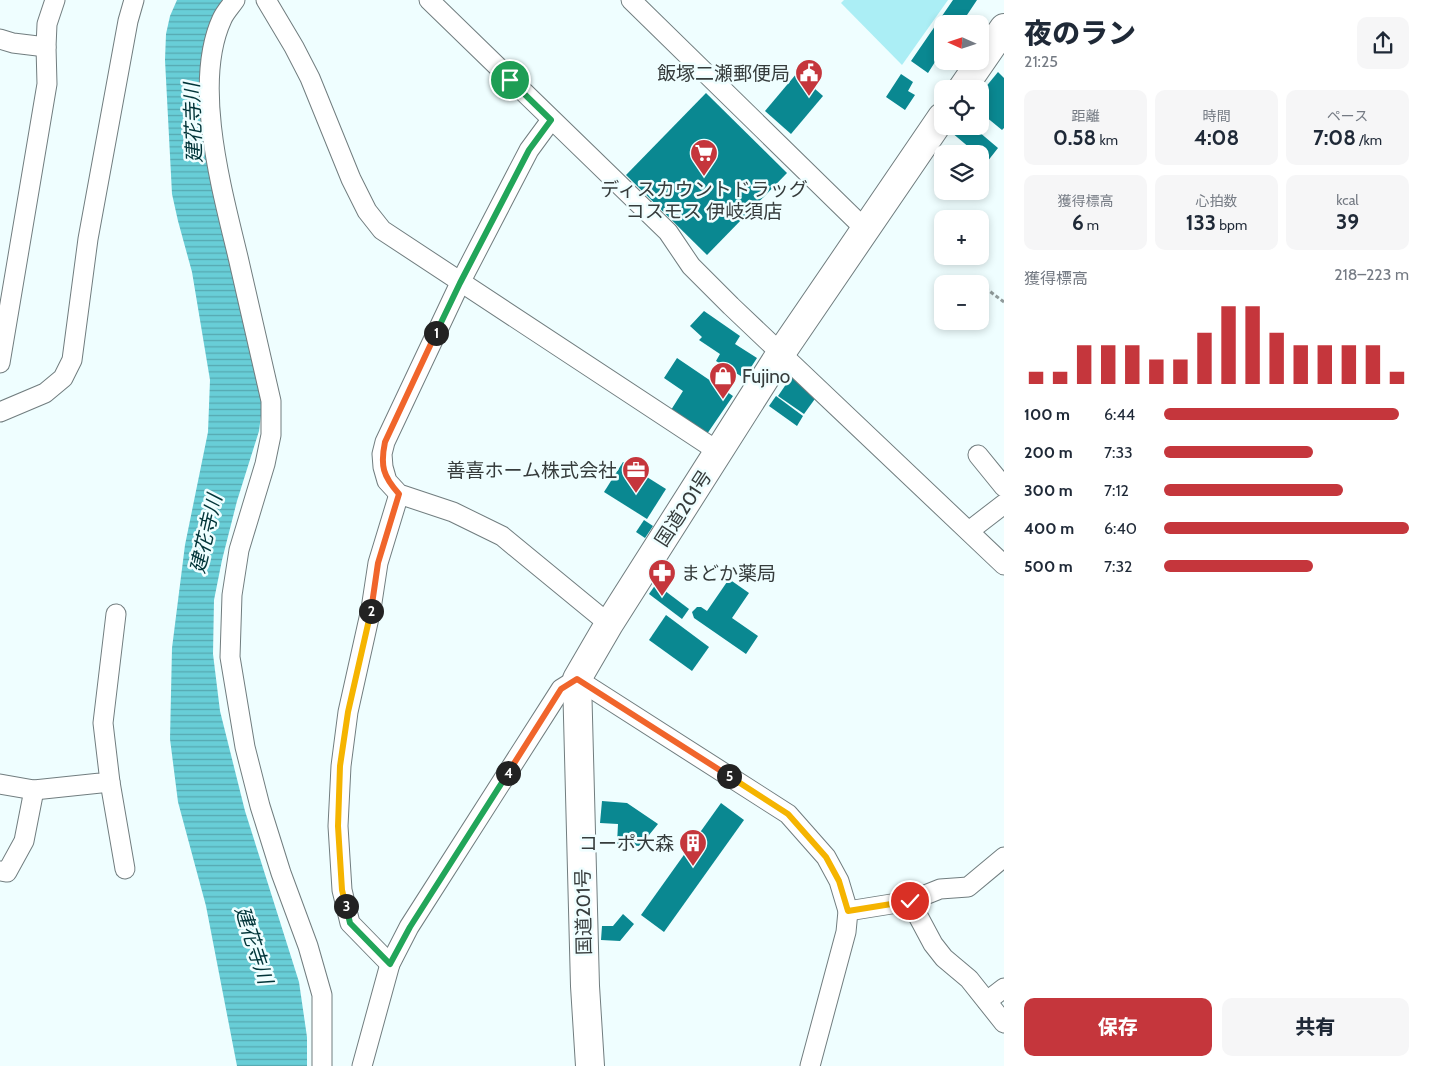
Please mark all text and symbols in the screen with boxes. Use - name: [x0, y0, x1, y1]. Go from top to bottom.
- north arrow: [934, 15, 989, 70]
- map controls: [934, 15, 989, 330]
- text: 夜のラン: [1024, 16, 1136, 50]
- button: share: [1357, 17, 1409, 69]
- text: 21:25: [1024, 52, 1058, 71]
- public building icon: 飯塚二瀬郵便局: [794, 58, 824, 97]
- pin: [489, 59, 531, 101]
- place label: 飯塚二瀬郵便局: [657, 62, 790, 85]
- icon: arrive: [496, 66, 524, 94]
- button: locate: [934, 80, 989, 135]
- water label: 建花寺川: [180, 81, 206, 163]
- text: 距離: [1072, 107, 1100, 125]
- text: 時間: [1203, 107, 1231, 125]
- text: ペース: [1327, 107, 1368, 125]
- text: 0.58: [1053, 125, 1096, 150]
- text: 4:08: [1194, 125, 1239, 150]
- text: 7:08: [1313, 125, 1356, 150]
- text: km: [1096, 131, 1118, 149]
- text: /km: [1356, 131, 1382, 149]
- supermarket icon: ディスカウントドラッグ コスモス 伊岐須店: [689, 138, 719, 177]
- button: layers: [934, 145, 989, 200]
- place label: ディスカウントドラッグ コスモス 伊岐須店: [600, 178, 808, 223]
- text: kcal: [1336, 191, 1359, 209]
- text: 獲得標高: [1058, 192, 1114, 210]
- text: 心拍数: [1196, 192, 1238, 210]
- text: 39: [1336, 209, 1359, 234]
- button: +: [934, 210, 989, 265]
- text: 6: [1072, 210, 1084, 235]
- text: 133: [1186, 210, 1216, 235]
- text: m: [1084, 216, 1099, 234]
- text: bpm: [1216, 216, 1247, 234]
- text: 218–223 m: [1334, 265, 1409, 284]
- text: 獲得標高: [1024, 269, 1088, 288]
- button: −: [934, 275, 989, 330]
- pin: 1: [424, 320, 448, 346]
- text: 1: [434, 324, 439, 342]
- shop icon: Fujino: [708, 361, 738, 400]
- place label: Fujino: [742, 365, 790, 388]
- text: 100 m: [1024, 405, 1070, 424]
- text: 6:44: [1104, 405, 1135, 424]
- text: 200 m: [1024, 443, 1073, 462]
- text: 7:33: [1104, 443, 1133, 462]
- office icon: 善喜ホーム株式会社: [621, 455, 651, 494]
- place label: 善喜ホーム株式会社: [447, 459, 617, 482]
- street label: 国道201号: [650, 466, 717, 551]
- text: 300 m: [1024, 481, 1073, 500]
- text: 7:12: [1104, 481, 1129, 500]
- water label: 建花寺川: [185, 490, 227, 576]
- text: 400 m: [1024, 519, 1074, 538]
- text: 6:40: [1104, 519, 1137, 538]
- text: 500 m: [1024, 557, 1073, 576]
- text: 7:32: [1104, 557, 1132, 576]
- pharmacy icon: まどか薬局: [647, 558, 677, 597]
- place label: まどか薬局: [681, 562, 776, 585]
- pin: 2: [358, 598, 384, 624]
- text: 2: [368, 602, 375, 620]
- pin: 4: [496, 760, 520, 786]
- text: 4: [504, 764, 513, 782]
- pin: 5: [716, 764, 742, 788]
- text: 5: [726, 767, 733, 785]
- building icon: コーポ大森: [678, 828, 708, 867]
- place label: コーポ大森: [579, 832, 674, 855]
- street label: 国道201号: [571, 869, 596, 955]
- pin: [889, 880, 931, 922]
- icon: check: [896, 887, 924, 915]
- pin: 3: [334, 894, 358, 918]
- text: 3: [343, 897, 350, 915]
- water label: 建花寺川: [230, 903, 278, 989]
- button: 保存: [1024, 998, 1212, 1056]
- button: 共有: [1222, 998, 1409, 1056]

